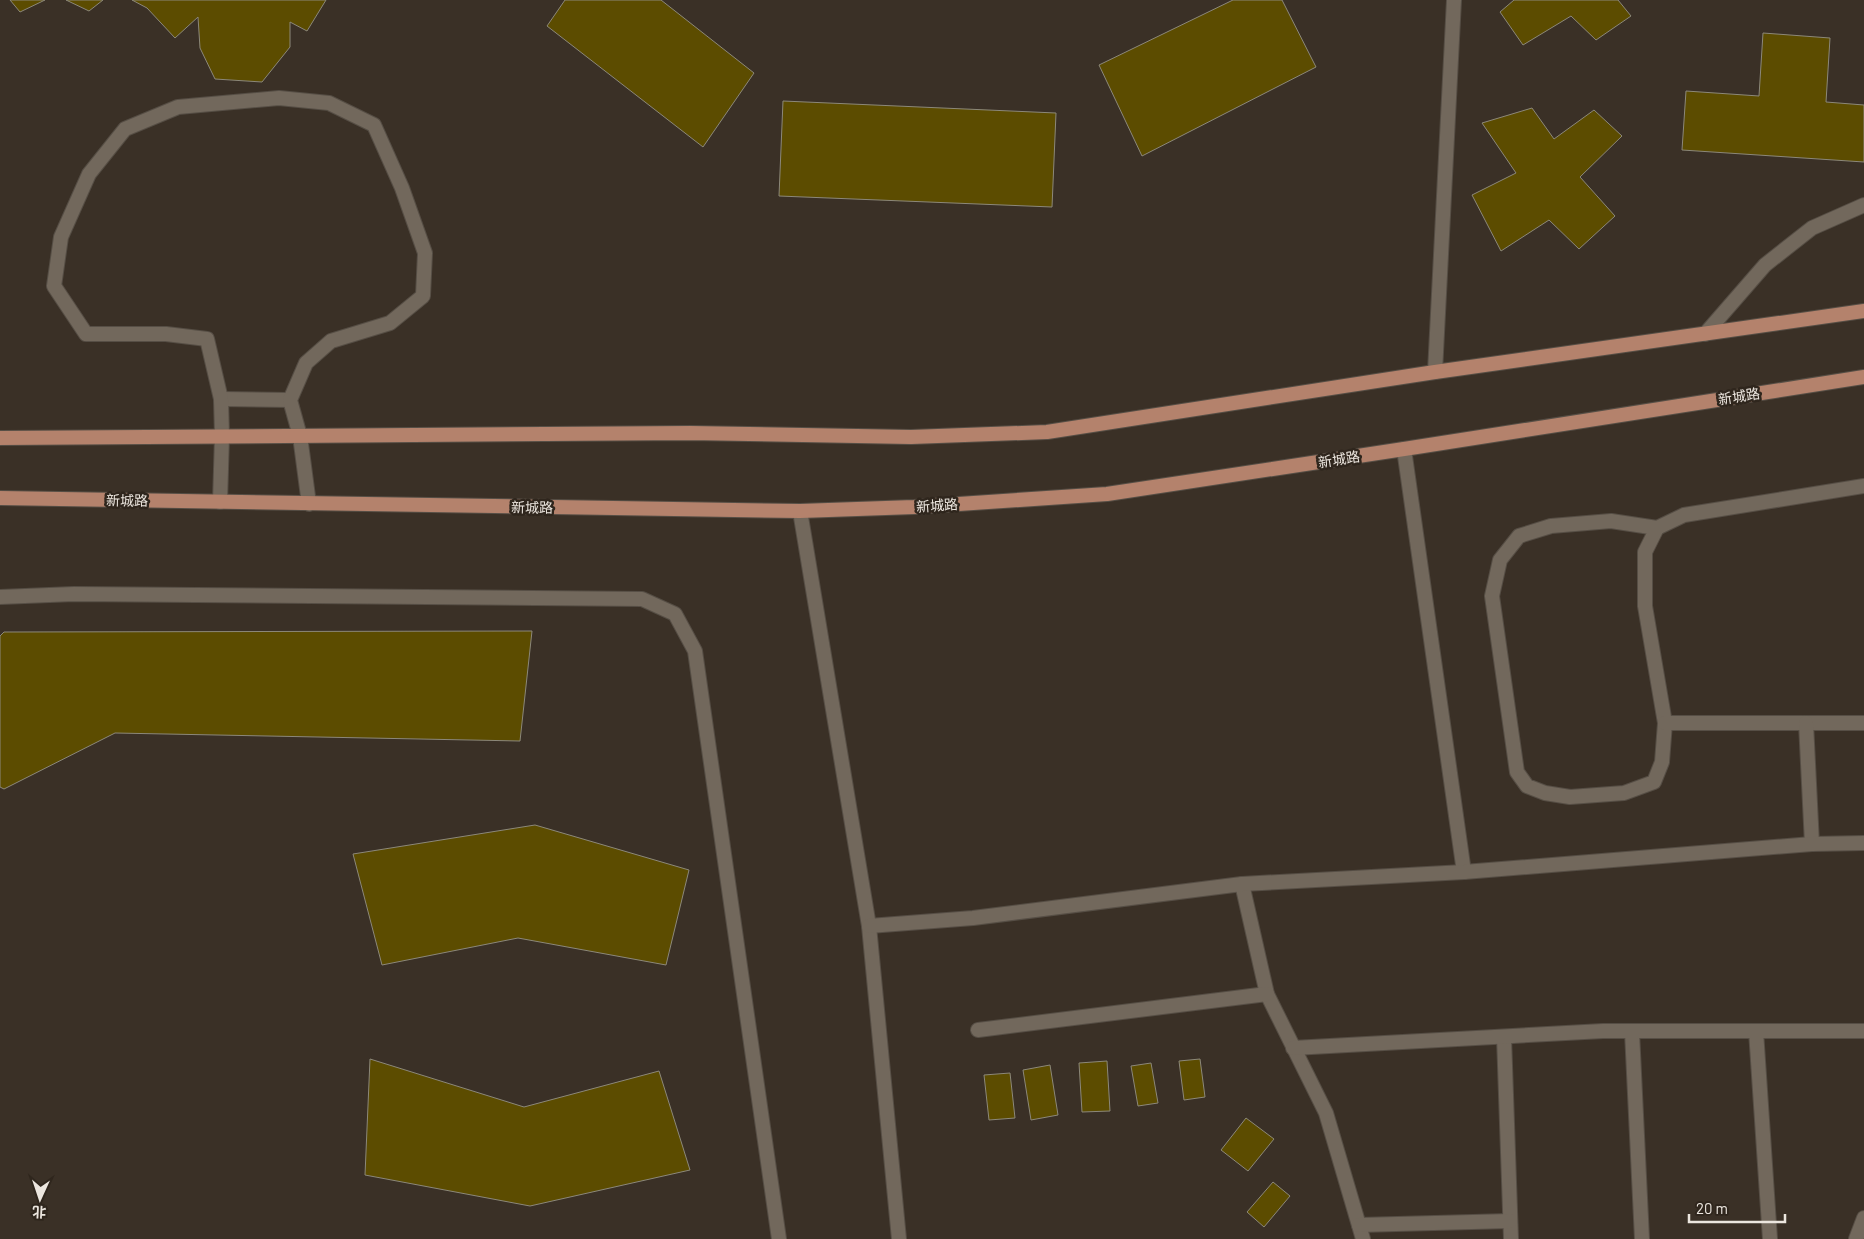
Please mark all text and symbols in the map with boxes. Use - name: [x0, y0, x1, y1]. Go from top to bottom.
- street label: 新城路: [1717, 384, 1761, 408]
- street label: 新城路: [1317, 447, 1361, 471]
- street label: 新城路: [106, 491, 148, 509]
- street label: 新城路: [915, 495, 959, 515]
- street label: 新城路: [511, 498, 553, 516]
- north arrow: [15, 1174, 65, 1224]
- scale bar: [1689, 1192, 1785, 1224]
- text: 20 m: [1696, 1199, 1728, 1217]
- text: 北: [32, 1204, 47, 1221]

